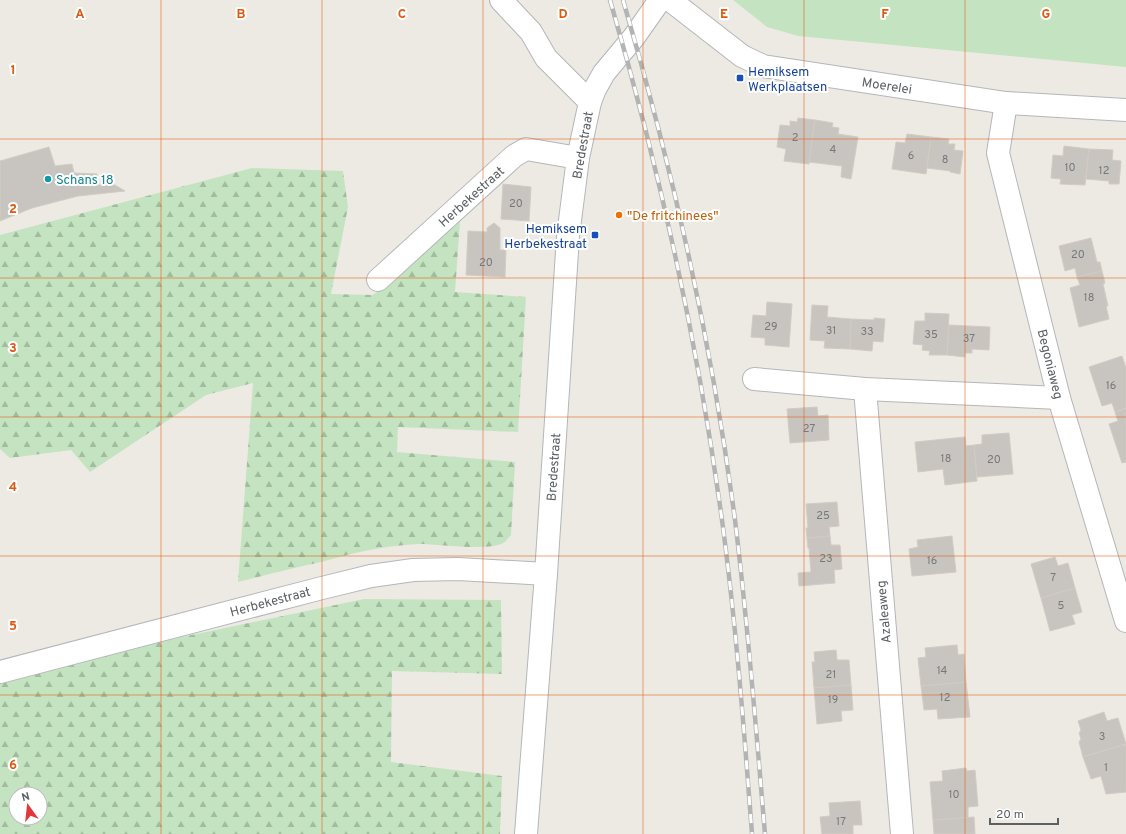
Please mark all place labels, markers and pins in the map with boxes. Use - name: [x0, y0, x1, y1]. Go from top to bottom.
- place label: Hemiksem Werkplaatsen: [748, 65, 827, 96]
- marker: Hemiksem Werkplaatsen: [735, 73, 745, 83]
- place label: Schans 18: [56, 173, 114, 189]
- marker: Schans 18: [43, 174, 53, 184]
- place label: "De fritchinees": [627, 209, 719, 225]
- marker: "De fritchinees": [614, 210, 624, 220]
- place label: Hemiksem Herbekestraat: [504, 222, 587, 253]
- marker: Hemiksem Herbekestraat: [590, 230, 600, 240]

